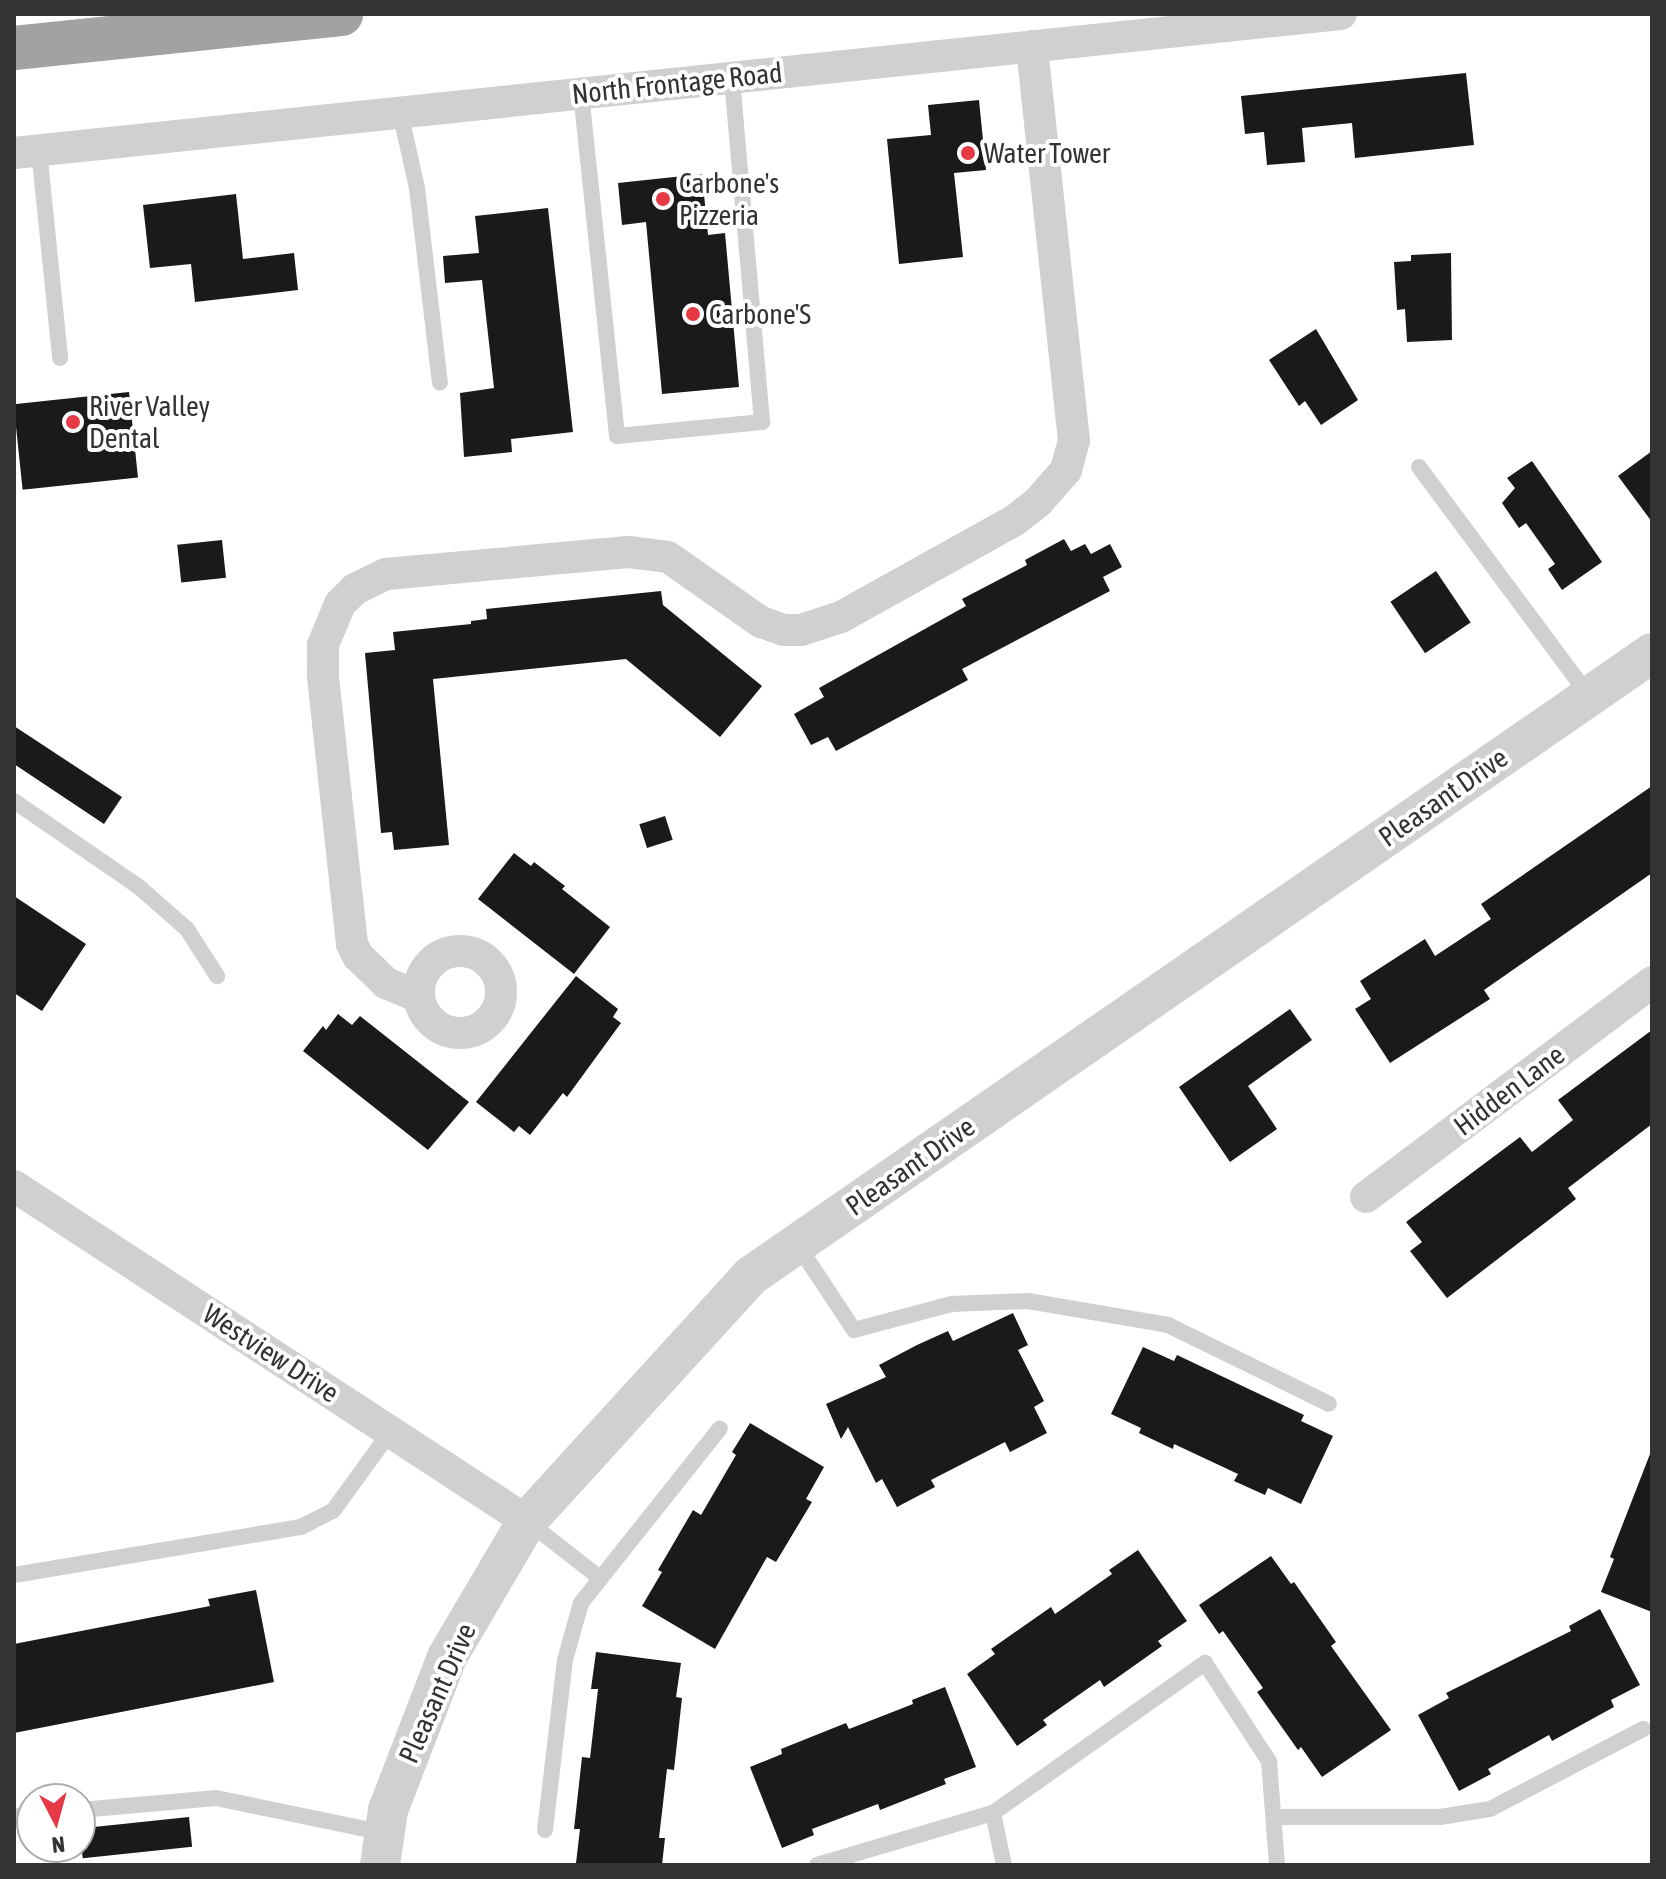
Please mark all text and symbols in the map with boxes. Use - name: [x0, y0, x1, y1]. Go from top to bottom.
- street label: North Frontage Road: [570, 55, 784, 111]
- place label: Water Tower: [984, 136, 1110, 170]
- marker: Water Tower: [959, 144, 977, 162]
- place label: Carbone's Pizzeria: [679, 166, 779, 232]
- marker: Carbone's Pizzeria: [654, 190, 672, 208]
- place label: Carbone'S: [709, 297, 811, 331]
- marker: Carbone'S: [684, 305, 702, 323]
- place label: River Valley Dental: [89, 389, 210, 455]
- marker: River Valley Dental: [64, 413, 82, 431]
- street label: Pleasant Drive: [1372, 740, 1514, 854]
- street label: Hidden Lane: [1447, 1038, 1571, 1142]
- street label: Pleasant Drive: [839, 1109, 981, 1223]
- street label: Westview Drive: [197, 1297, 345, 1409]
- street label: Pleasant Drive: [391, 1618, 483, 1768]
- north arrow: [16, 1783, 96, 1863]
- text: N: [50, 1831, 66, 1858]

